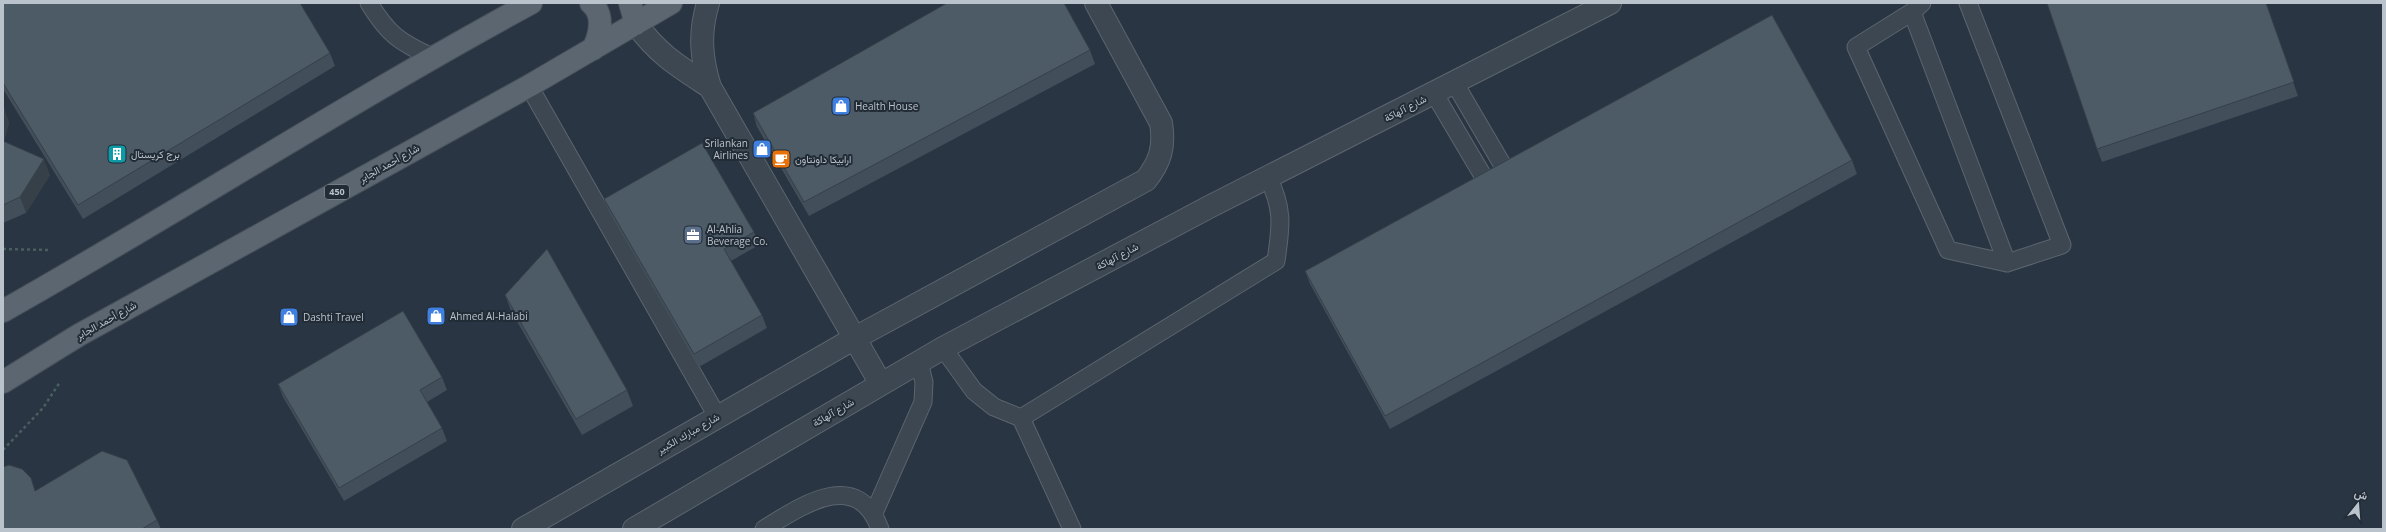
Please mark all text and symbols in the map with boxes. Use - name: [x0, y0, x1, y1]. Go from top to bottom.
- street label: شارع آلهاكة: [1381, 91, 1429, 125]
- shop icon: Health House: [830, 95, 852, 117]
- place label: Health House: [855, 99, 919, 113]
- place label: Srilankan Airlines: [705, 136, 748, 162]
- shop icon: Srilankan Airlines: [751, 138, 773, 160]
- street label: شارع أحمد الجابر: [356, 141, 422, 186]
- building icon: برج كريستال: [106, 143, 128, 165]
- place label: برج كريستال: [131, 147, 180, 161]
- cafe icon: ارابيكا داونتاون: [770, 148, 792, 170]
- place label: ارابيكا داونتاون: [795, 152, 851, 166]
- road number: 450: [325, 185, 349, 199]
- place label: Al-Ahlia Beverage Co.: [707, 222, 768, 248]
- office icon: Al-Ahlia Beverage Co.: [682, 224, 704, 246]
- street label: شارع آلهاكة: [1093, 239, 1141, 273]
- street label: شارع أحمد الجابر: [73, 298, 139, 343]
- shop icon: Ahmed Al-Halabi: [425, 305, 447, 327]
- shop icon: Dashti Travel: [278, 306, 300, 328]
- place label: Ahmed Al-Halabi: [450, 309, 528, 323]
- place label: Dashti Travel: [303, 310, 364, 324]
- street label: شارع آلهاكة: [810, 394, 856, 430]
- street label: شارع مبارك الكبير: [653, 409, 722, 457]
- north arrow: [2338, 484, 2378, 524]
- text: ش: [2353, 485, 2370, 503]

